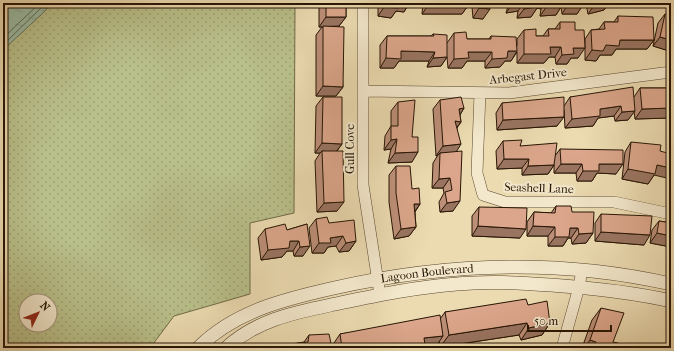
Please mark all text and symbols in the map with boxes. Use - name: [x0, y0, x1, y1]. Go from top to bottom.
- street label: Arbegast Drive: [488, 65, 567, 87]
- street label: Gull Cove: [343, 124, 357, 174]
- street label: Seashell Lane: [504, 180, 574, 196]
- street label: Lagoon Boulevard: [379, 261, 474, 286]
- north arrow: [18, 293, 58, 333]
- text: N: [37, 299, 53, 314]
- scale bar: [528, 307, 611, 333]
- text: 50 m: [534, 314, 558, 328]

